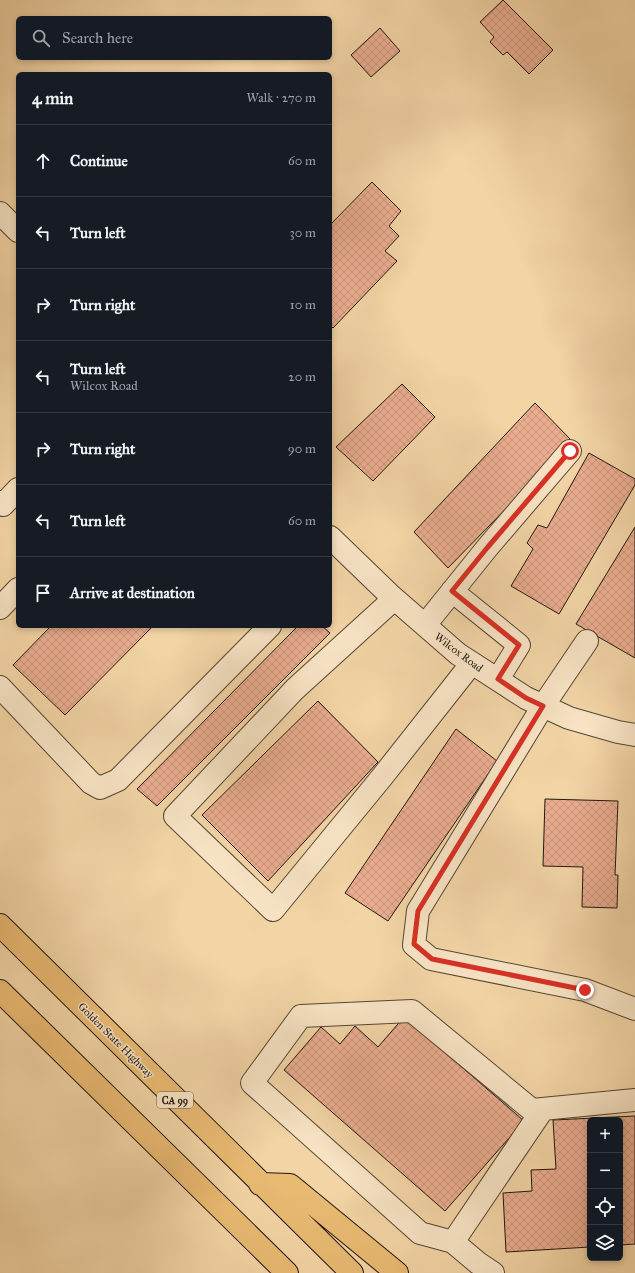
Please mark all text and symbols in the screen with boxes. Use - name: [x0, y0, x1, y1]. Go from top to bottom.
- search box: [16, 16, 332, 60]
- icon: search: [30, 27, 52, 49]
- text: Search here: [62, 29, 133, 47]
- text: 4 min: [32, 88, 73, 109]
- text: Walk · 270 m: [247, 90, 316, 106]
- icon: ahead: [32, 150, 54, 172]
- text: Continue: [70, 152, 128, 170]
- text: 60 m: [288, 153, 316, 169]
- icon: left: [32, 222, 54, 244]
- text: Turn left: [70, 224, 126, 242]
- text: 30 m: [290, 225, 316, 241]
- icon: right: [32, 294, 54, 316]
- text: Turn right: [70, 296, 135, 314]
- text: 10 m: [290, 297, 316, 313]
- text: Turn left: [70, 360, 126, 378]
- icon: left: [32, 366, 54, 388]
- text: 20 m: [288, 369, 316, 385]
- text: Wilcox Road: [70, 378, 138, 394]
- icon: right: [32, 438, 54, 460]
- text: Turn right: [70, 440, 135, 458]
- text: 90 m: [288, 441, 316, 457]
- route start: [561, 442, 579, 460]
- icon: left: [32, 510, 54, 532]
- text: Turn left: [70, 512, 126, 530]
- text: 60 m: [288, 513, 316, 529]
- icon: arrive: [32, 582, 54, 604]
- text: Arrive at destination: [70, 584, 195, 602]
- street label: Wilcox Road: [432, 630, 486, 675]
- route end: [576, 981, 594, 999]
- street label: Golden State Highway: [75, 1000, 157, 1081]
- road number: CA 99: [157, 1092, 193, 1108]
- map controls: [587, 1117, 623, 1261]
- button: +: [587, 1117, 623, 1153]
- button: −: [587, 1153, 623, 1189]
- button: locate: [587, 1189, 623, 1225]
- button: layers: [587, 1225, 623, 1261]

